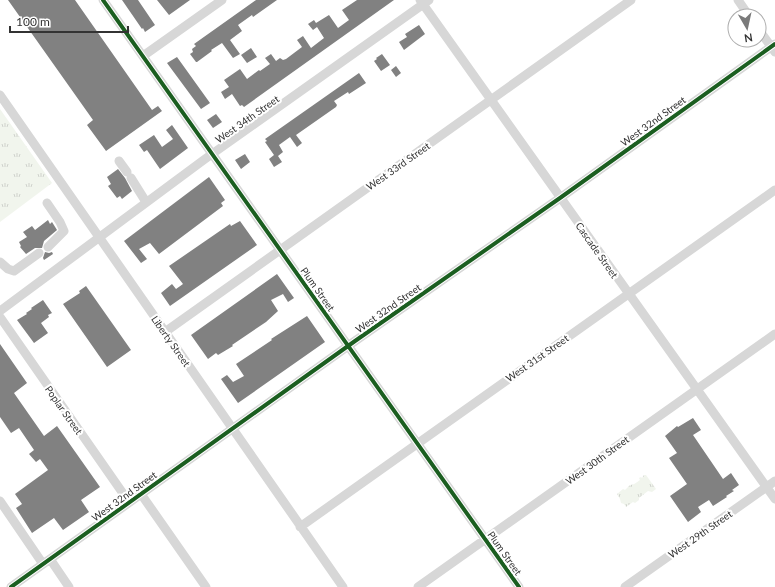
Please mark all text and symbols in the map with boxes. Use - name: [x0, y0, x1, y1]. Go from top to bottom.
- scale bar: [10, 8, 128, 34]
- north arrow: [727, 8, 767, 48]
- text: 100 m: [16, 14, 50, 29]
- text: N: [743, 31, 754, 45]
- street label: West 34th Street: [213, 92, 282, 145]
- street label: West 32nd Street: [618, 93, 688, 149]
- street label: West 33rd Street: [364, 139, 433, 192]
- street label: Cascade Street: [573, 220, 621, 281]
- street label: Plum Street: [298, 265, 338, 314]
- street label: West 32nd Street: [353, 281, 423, 335]
- street label: Liberty Street: [149, 313, 193, 369]
- street label: West 31st Street: [503, 332, 571, 384]
- street label: Poplar Street: [43, 383, 85, 437]
- street label: West 30th Street: [563, 433, 631, 487]
- street label: West 32nd Street: [89, 468, 159, 524]
- street label: West 29th Street: [666, 507, 735, 560]
- street label: Plum Street: [485, 529, 525, 578]

